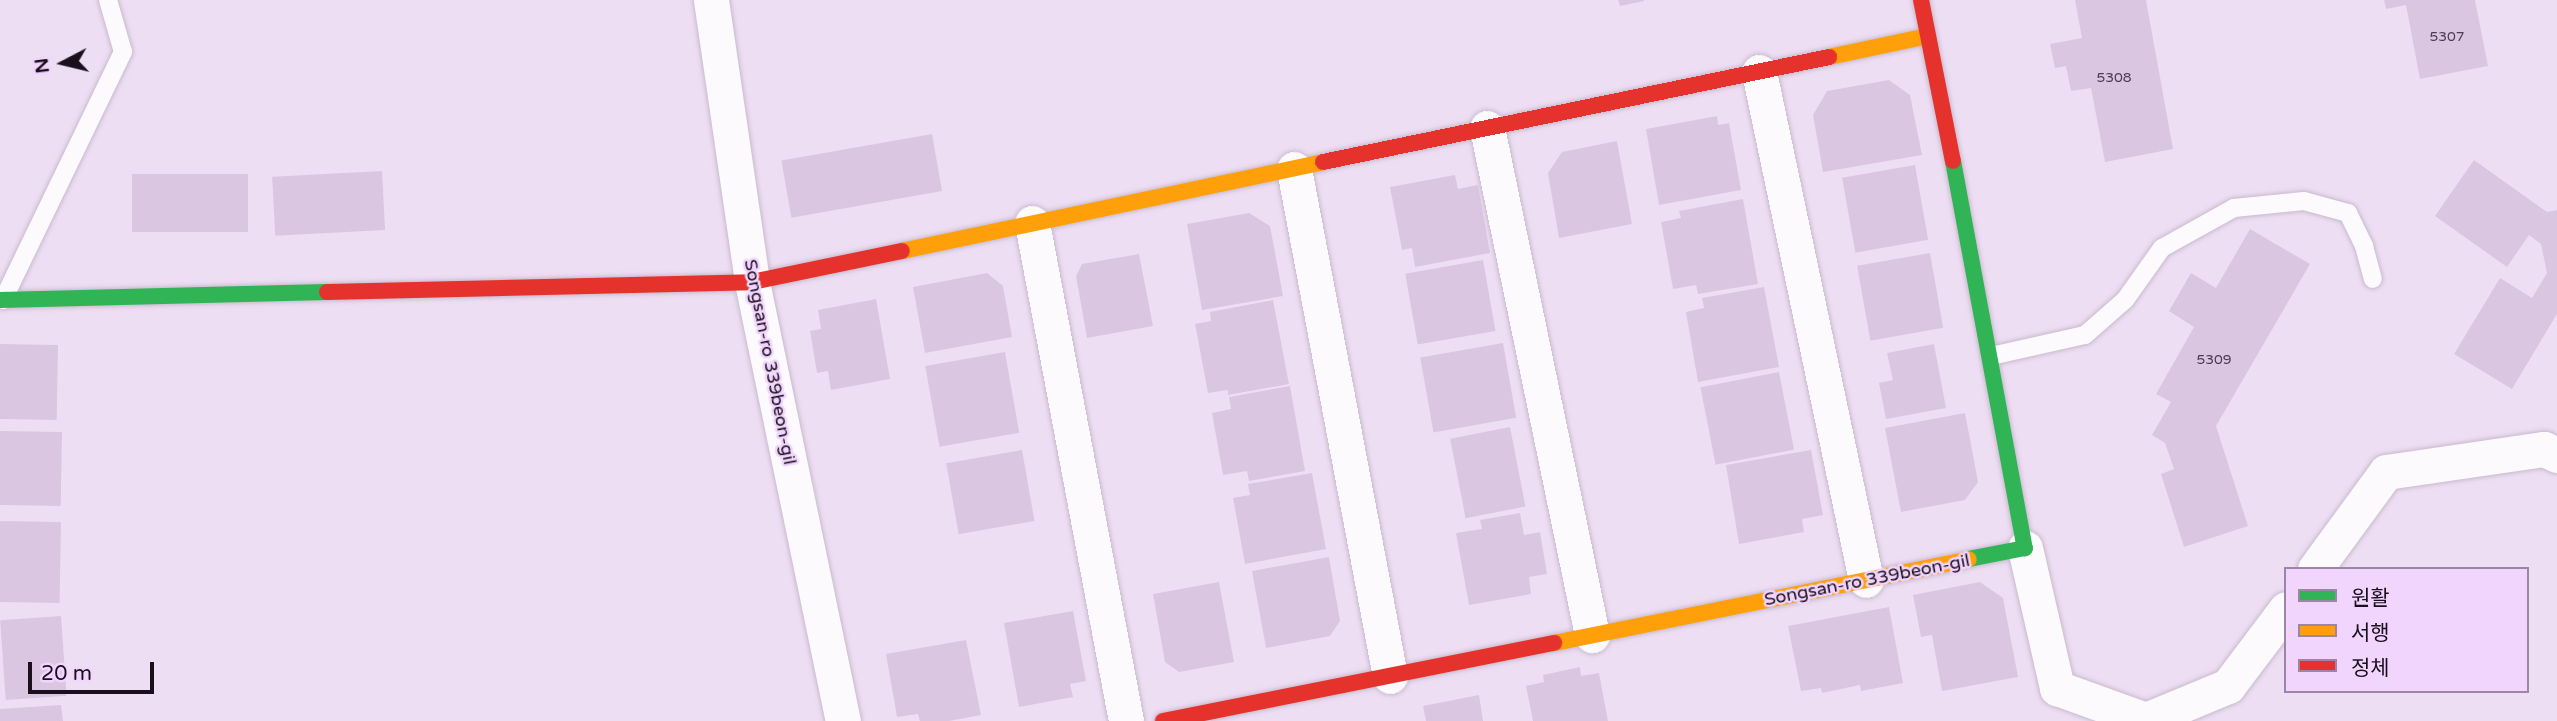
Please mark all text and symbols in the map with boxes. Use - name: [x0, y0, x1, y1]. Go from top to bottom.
- north arrow: [28, 28, 98, 98]
- house number: 5307: [2429, 29, 2465, 45]
- text: N: [30, 57, 54, 74]
- house number: 5308: [2096, 70, 2132, 86]
- street label: Songsan-ro 339beon-gil: [739, 258, 801, 466]
- house number: 5309: [2196, 352, 2232, 368]
- street label: Songsan-ro 339beon-gil: [1763, 549, 1971, 611]
- legend: [2284, 567, 2529, 693]
- text: 원활: [2351, 586, 2390, 611]
- text: 서행: [2351, 621, 2390, 646]
- scale bar: [32, 648, 158, 692]
- text: 정체: [2351, 656, 2390, 681]
- text: 20 m: [41, 661, 92, 686]

